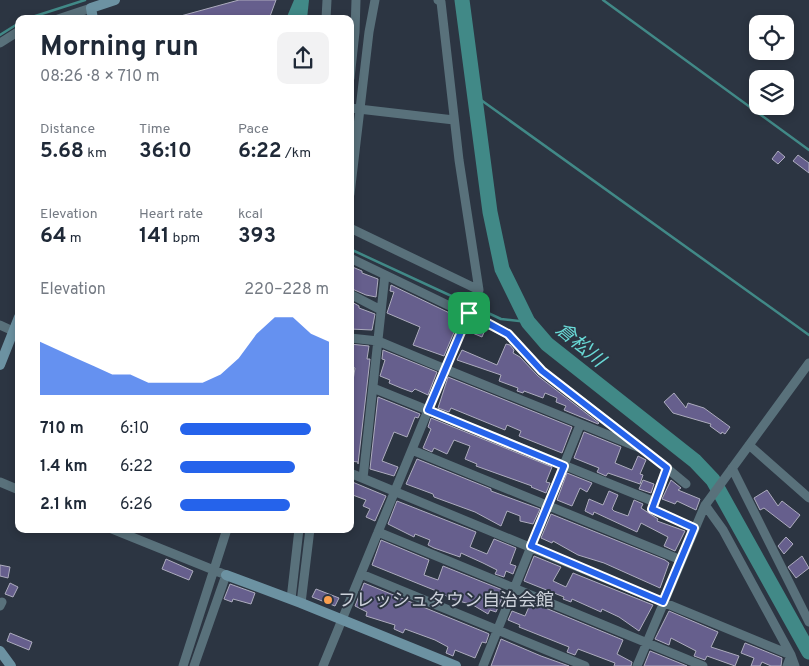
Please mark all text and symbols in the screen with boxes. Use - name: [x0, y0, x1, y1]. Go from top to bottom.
- map controls: [749, 15, 794, 115]
- button: locate: [749, 15, 794, 60]
- text: Morning run: [40, 30, 199, 66]
- button: share: [277, 32, 329, 84]
- text: 08:26 · 8 × 710 m: [40, 67, 160, 87]
- button: layers: [749, 70, 794, 115]
- text: Distance: [40, 121, 95, 138]
- text: Time: [139, 121, 170, 138]
- text: Pace: [238, 121, 269, 138]
- text: 5.68: [40, 138, 84, 165]
- text: 36:10: [139, 138, 192, 165]
- text: 6:22: [238, 138, 282, 165]
- text: km: [84, 145, 107, 162]
- text: /km: [282, 145, 311, 162]
- text: Elevation: [40, 206, 98, 223]
- text: Heart rate: [139, 206, 203, 223]
- text: kcal: [238, 206, 263, 223]
- text: 64: [40, 223, 66, 250]
- text: 141: [139, 223, 169, 250]
- text: 393: [238, 223, 276, 250]
- text: m: [66, 230, 82, 247]
- text: bpm: [169, 230, 200, 247]
- text: Elevation: [40, 280, 106, 300]
- text: 220–228 m: [244, 280, 329, 300]
- pin: [448, 292, 490, 334]
- icon: arrive: [455, 299, 483, 327]
- water label: 倉松川: [550, 318, 611, 374]
- text: 710 m: [40, 419, 84, 439]
- text: 6:10: [120, 419, 149, 439]
- text: 1.4 km: [40, 457, 88, 477]
- text: 6:22: [120, 457, 153, 477]
- text: 2.1 km: [40, 495, 87, 515]
- text: 6:26: [120, 495, 153, 515]
- place label: フレッシュタウン自治会館: [338, 590, 554, 613]
- marker: フレッシュタウン自治会館: [322, 594, 334, 606]

